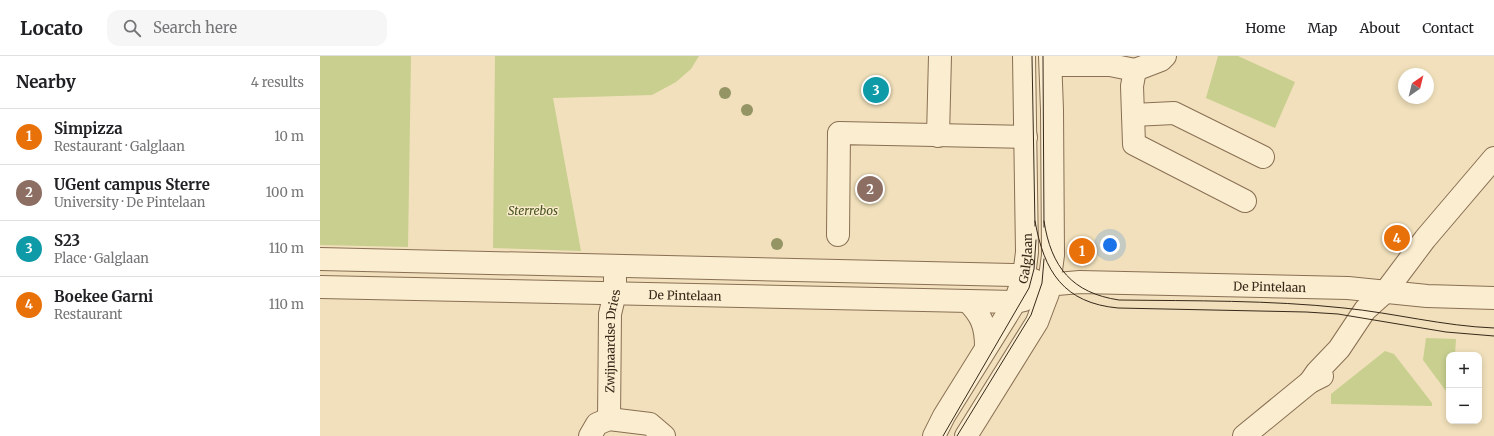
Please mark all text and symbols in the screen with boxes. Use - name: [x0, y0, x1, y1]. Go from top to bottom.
- search box: [107, 10, 387, 46]
- text: Locato: [20, 16, 83, 40]
- icon: search: [121, 17, 143, 39]
- text: Search here: [153, 18, 237, 37]
- text: Home: [1245, 19, 1286, 37]
- text: Map: [1308, 19, 1337, 37]
- text: About: [1359, 19, 1400, 37]
- text: Contact: [1422, 19, 1474, 37]
- north arrow: [1398, 68, 1434, 104]
- text: Nearby: [16, 71, 76, 93]
- text: 4 results: [251, 74, 304, 91]
- pin: 3: [863, 75, 889, 105]
- text: Simpizza: [54, 119, 123, 138]
- text: 1: [26, 128, 32, 145]
- text: 10 m: [274, 128, 304, 145]
- text: Restaurant · Galglaan: [54, 138, 185, 155]
- pin: 2: [857, 174, 883, 204]
- text: UGent campus Sterre: [54, 175, 210, 194]
- text: 2: [25, 184, 33, 201]
- text: 100 m: [266, 184, 304, 201]
- text: University · De Pintelaan: [54, 194, 206, 211]
- park label: Sterrebos: [508, 203, 558, 218]
- pin: 4: [1384, 223, 1410, 253]
- text: S23: [54, 231, 80, 250]
- street label: Galglaan: [1014, 233, 1035, 286]
- your location: [1100, 235, 1120, 255]
- pin: 1: [1069, 236, 1095, 266]
- text: 3: [25, 240, 33, 257]
- text: 110 m: [269, 240, 304, 257]
- text: Place · Galglaan: [54, 250, 149, 267]
- street label: De Pintelaan: [1233, 278, 1306, 295]
- text: Boekee Garni: [54, 287, 153, 306]
- street label: De Pintelaan: [648, 287, 722, 303]
- street label: Zwijnaardse Dries: [602, 290, 623, 393]
- text: 4: [25, 296, 33, 313]
- text: 110 m: [269, 296, 304, 313]
- text: Restaurant: [54, 306, 122, 323]
- map controls: [1446, 352, 1482, 424]
- button: +: [1446, 352, 1482, 388]
- button: −: [1446, 388, 1482, 424]

